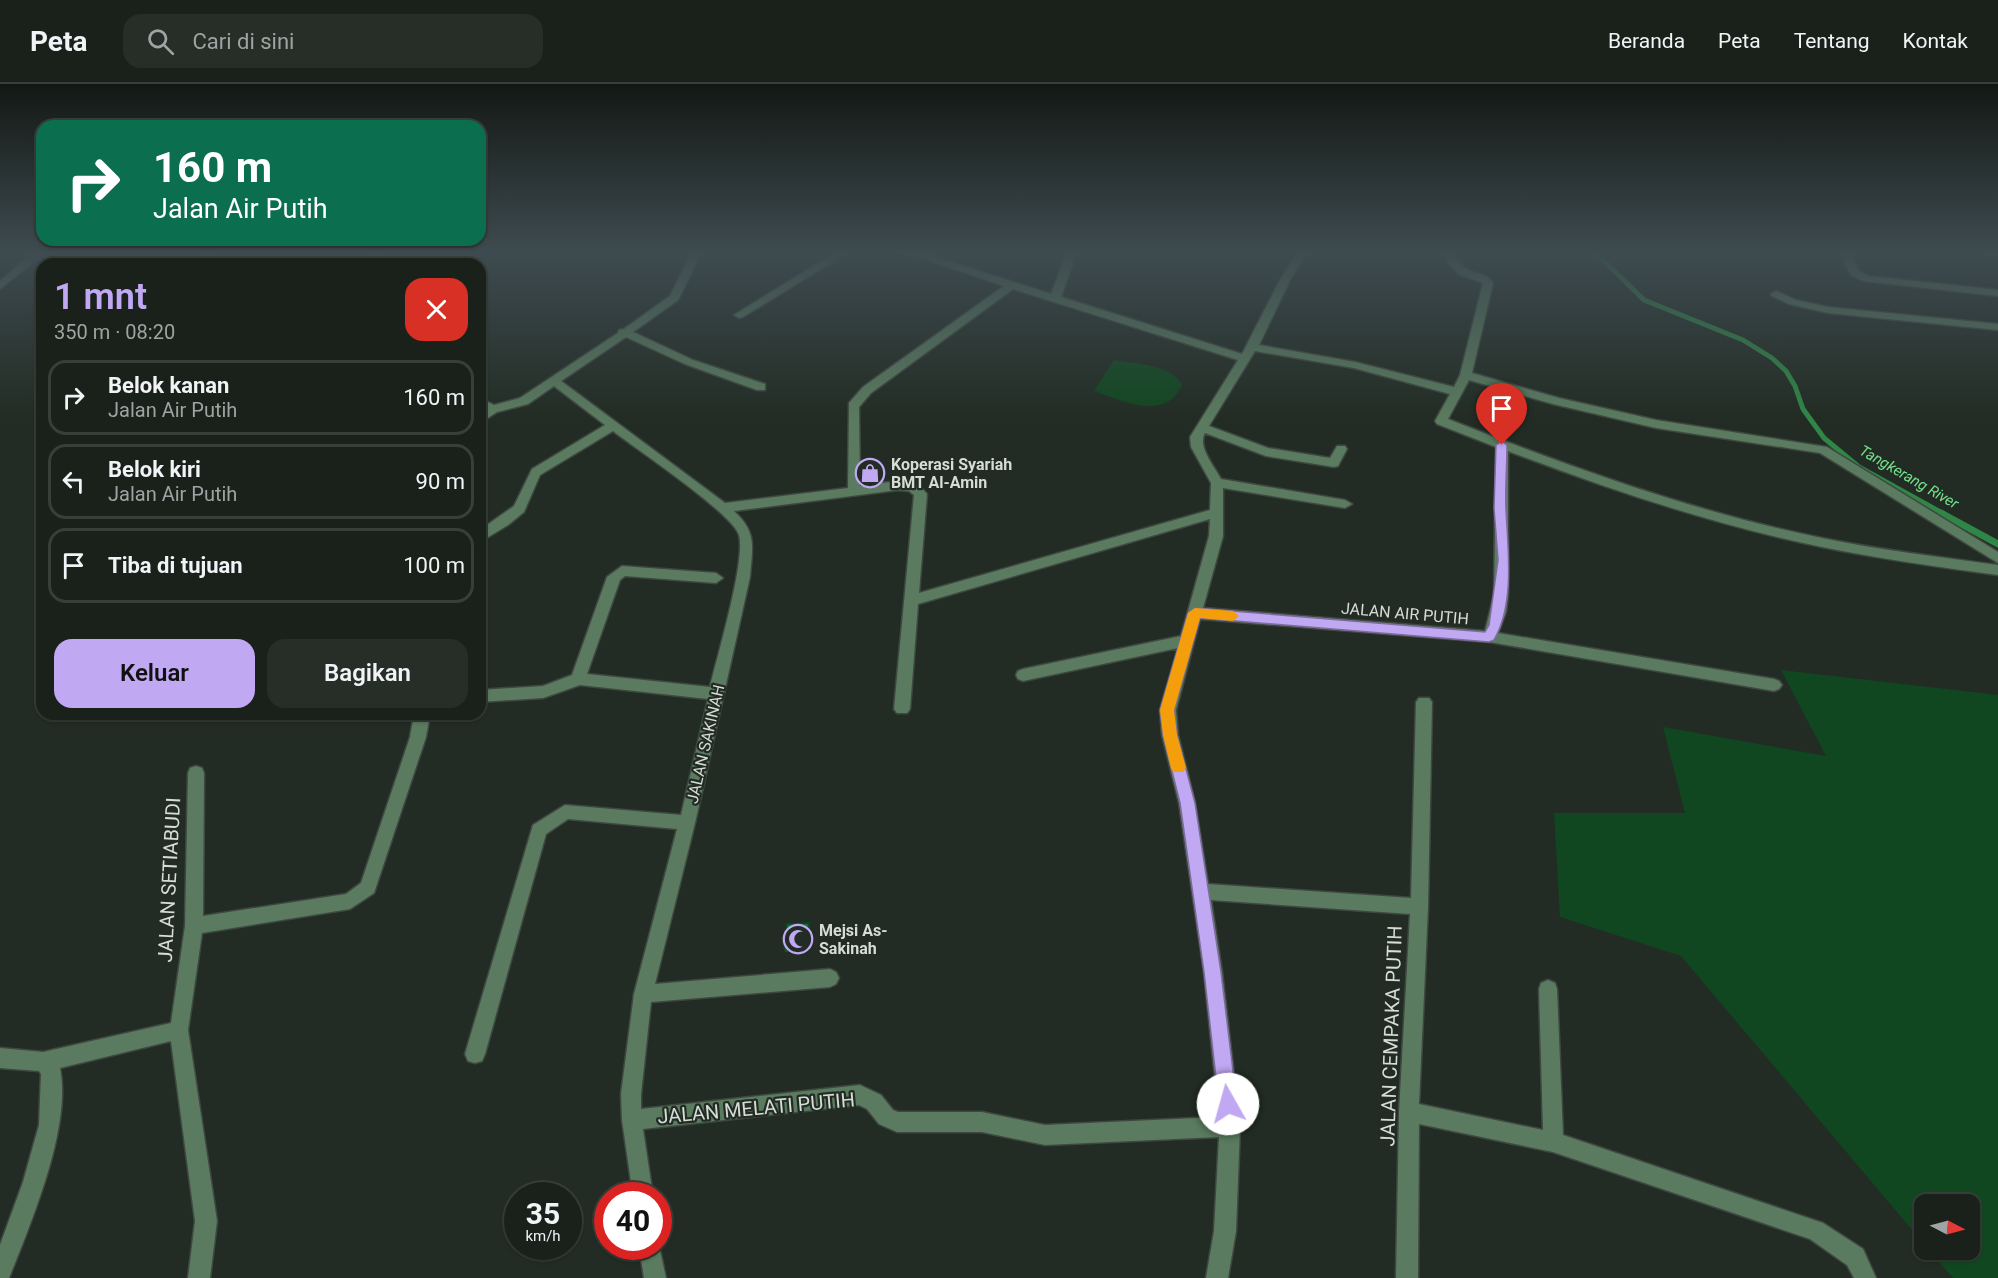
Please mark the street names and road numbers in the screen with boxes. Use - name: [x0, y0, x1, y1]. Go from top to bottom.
- street label: JALAN AIR PUTIH: [1340, 598, 1470, 629]
- street label: JALAN SAKINAH: [683, 683, 728, 805]
- street label: JALAN SETIABUDI: [153, 797, 185, 963]
- street label: JALAN CEMPAKA PUTIH: [1375, 925, 1407, 1147]
- street label: JALAN MELATI PUTIH: [656, 1087, 856, 1129]

